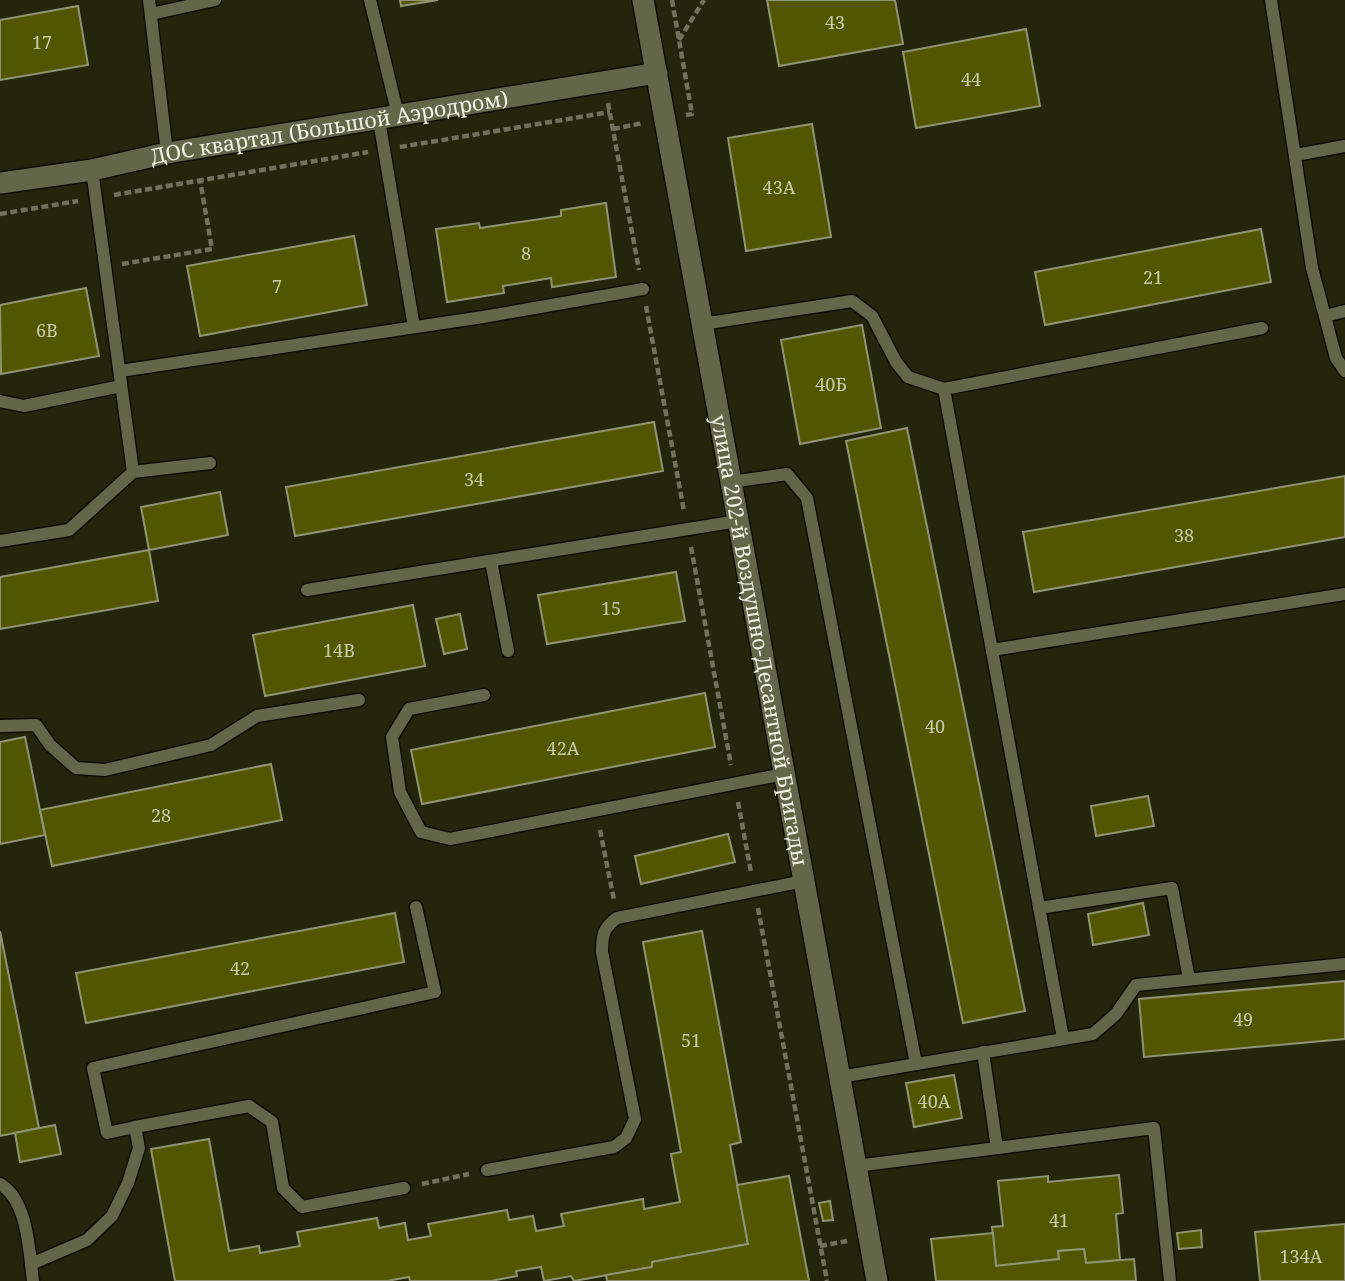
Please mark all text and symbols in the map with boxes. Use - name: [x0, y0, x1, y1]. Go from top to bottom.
- house number: 43: [825, 10, 845, 34]
- house number: 17: [32, 30, 52, 54]
- house number: 44: [961, 67, 981, 91]
- street label: ДОС квартал (Большой Аэродром): [147, 84, 510, 170]
- house number: 43А: [763, 175, 796, 199]
- house number: 8: [521, 241, 531, 265]
- house number: 21: [1143, 265, 1163, 289]
- house number: 7: [272, 274, 282, 298]
- house number: 6В: [36, 318, 58, 342]
- house number: 40Б: [815, 372, 847, 396]
- street label: улица 202-й Воздушно-Десантной Бригады: [705, 412, 815, 868]
- house number: 34: [464, 467, 484, 491]
- house number: 38: [1174, 523, 1194, 547]
- house number: 15: [601, 596, 621, 620]
- house number: 14В: [323, 638, 355, 662]
- house number: 40: [925, 714, 945, 738]
- house number: 42А: [547, 736, 580, 760]
- house number: 28: [151, 803, 171, 827]
- house number: 42: [230, 956, 250, 980]
- house number: 49: [1233, 1007, 1253, 1031]
- house number: 51: [681, 1028, 701, 1052]
- house number: 40А: [918, 1089, 951, 1113]
- house number: 41: [1049, 1208, 1069, 1232]
- house number: 134А: [1280, 1244, 1323, 1268]

